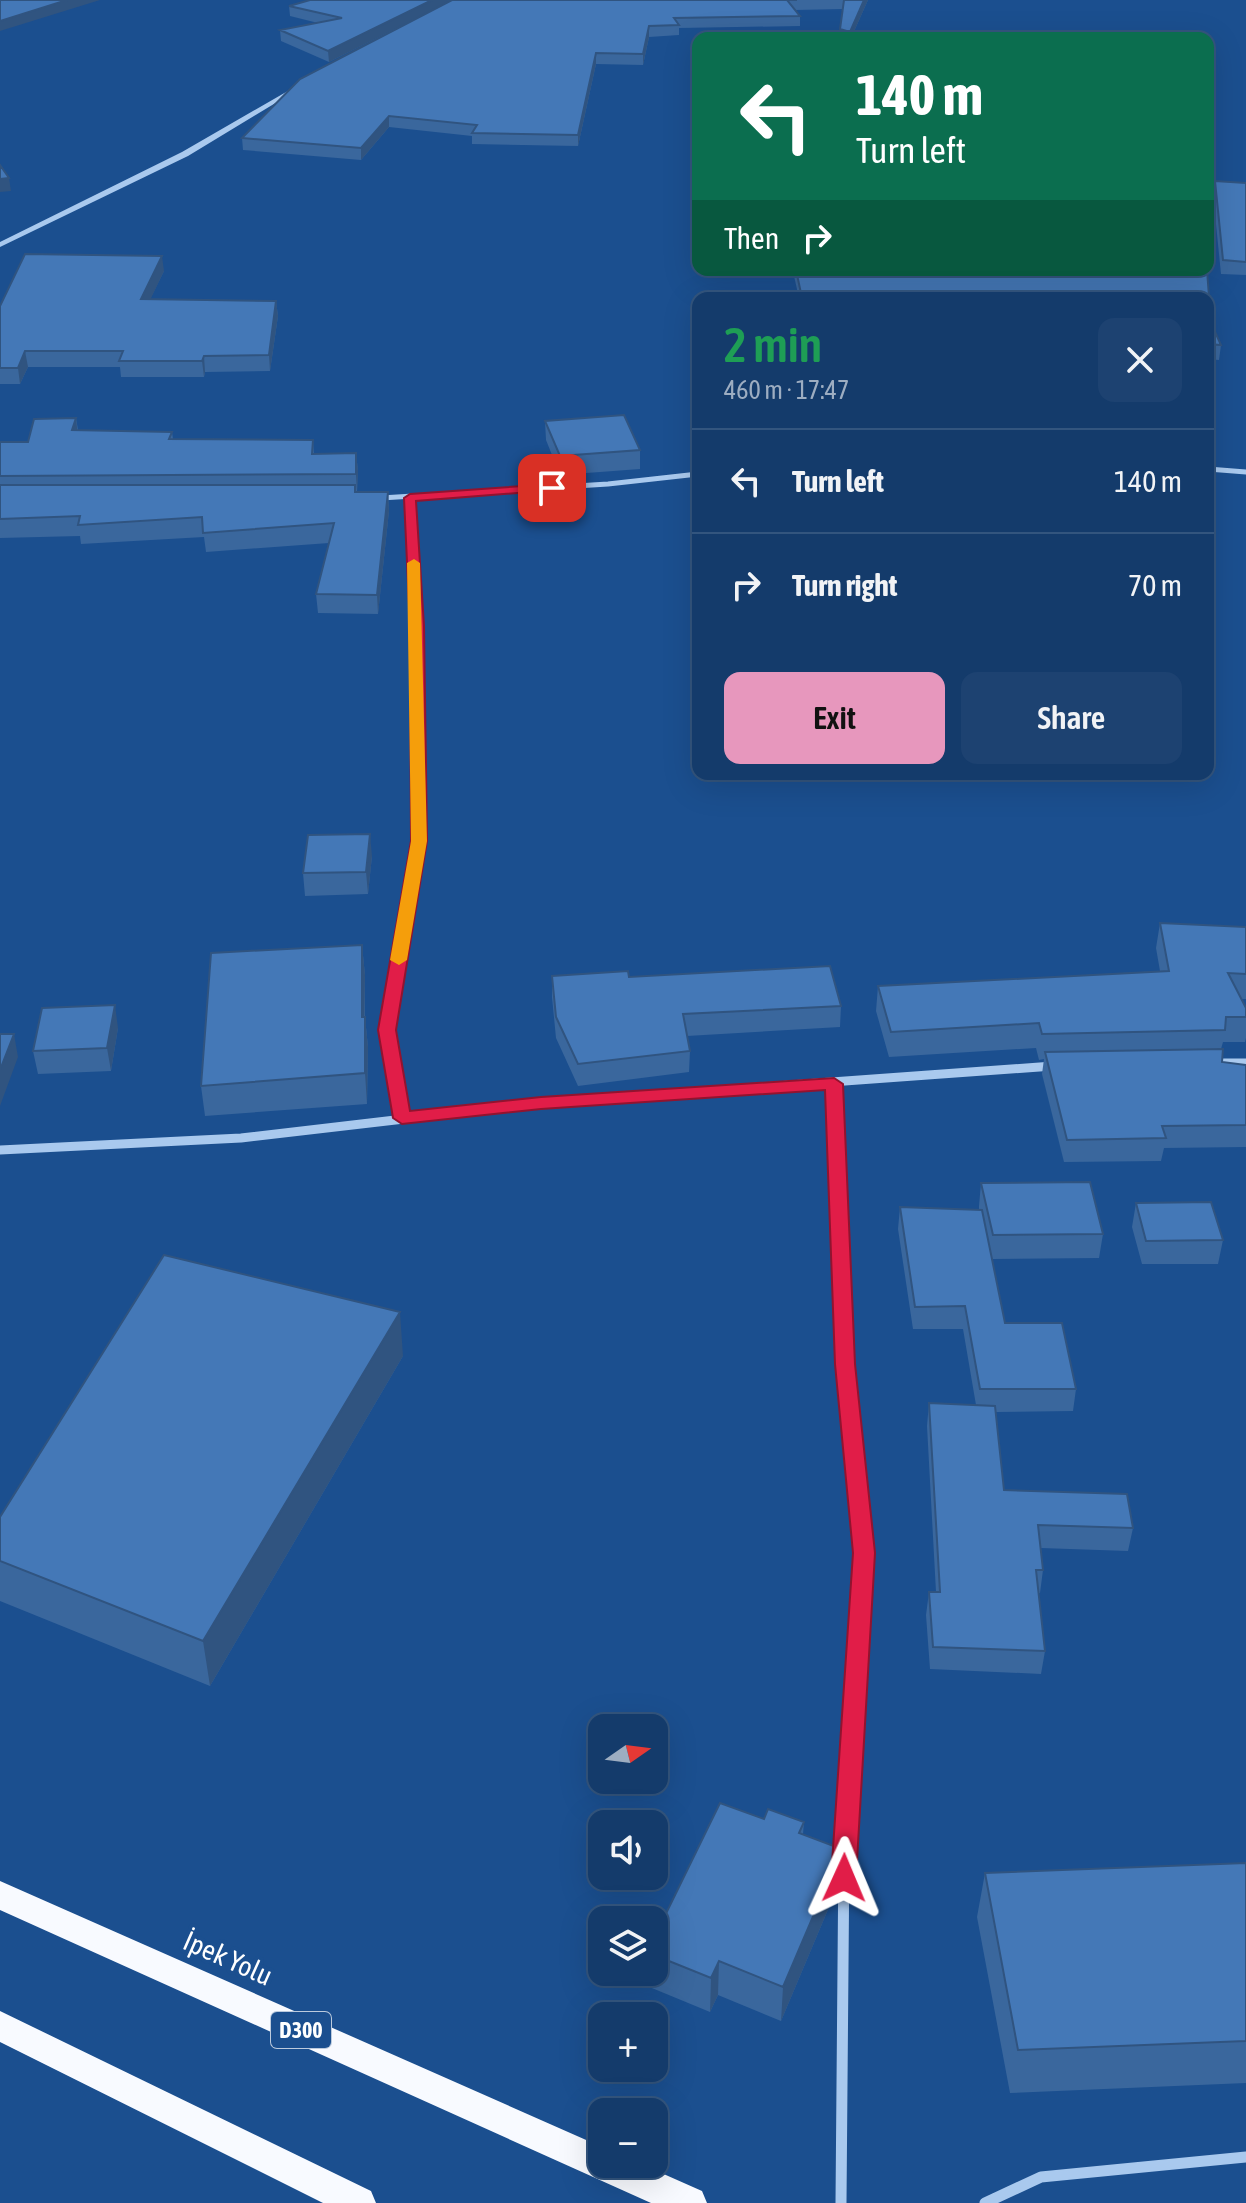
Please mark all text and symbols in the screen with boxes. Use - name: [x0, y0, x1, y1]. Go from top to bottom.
- text: 140 m: [856, 63, 983, 127]
- icon: left: [724, 64, 828, 168]
- text: Turn left: [856, 129, 966, 171]
- icon: right: [795, 216, 839, 260]
- text: Then: [724, 221, 779, 255]
- text: 2 min: [724, 317, 822, 372]
- button: close: [1098, 318, 1182, 402]
- text: 460 m · 17:47: [724, 375, 849, 405]
- pin: [518, 454, 586, 522]
- icon: left: [724, 459, 768, 503]
- text: Turn left: [792, 464, 884, 498]
- text: 140 m: [1114, 464, 1182, 498]
- icon: arrive: [530, 466, 574, 510]
- icon: right: [724, 563, 768, 607]
- text: Turn right: [792, 568, 898, 602]
- text: 70 m: [1128, 568, 1182, 602]
- button: Exit: [724, 672, 945, 764]
- button: Share: [961, 672, 1182, 764]
- north arrow: [588, 1714, 668, 1794]
- map controls: [588, 1714, 668, 2178]
- button: sound: [588, 1810, 668, 1890]
- position arrow: [802, 1836, 886, 1920]
- button: layers: [588, 1906, 668, 1986]
- street label: İpek Yolu: [178, 1924, 278, 1992]
- button: +: [588, 2002, 668, 2082]
- road number: D300: [271, 2012, 331, 2048]
- button: −: [588, 2098, 668, 2178]

